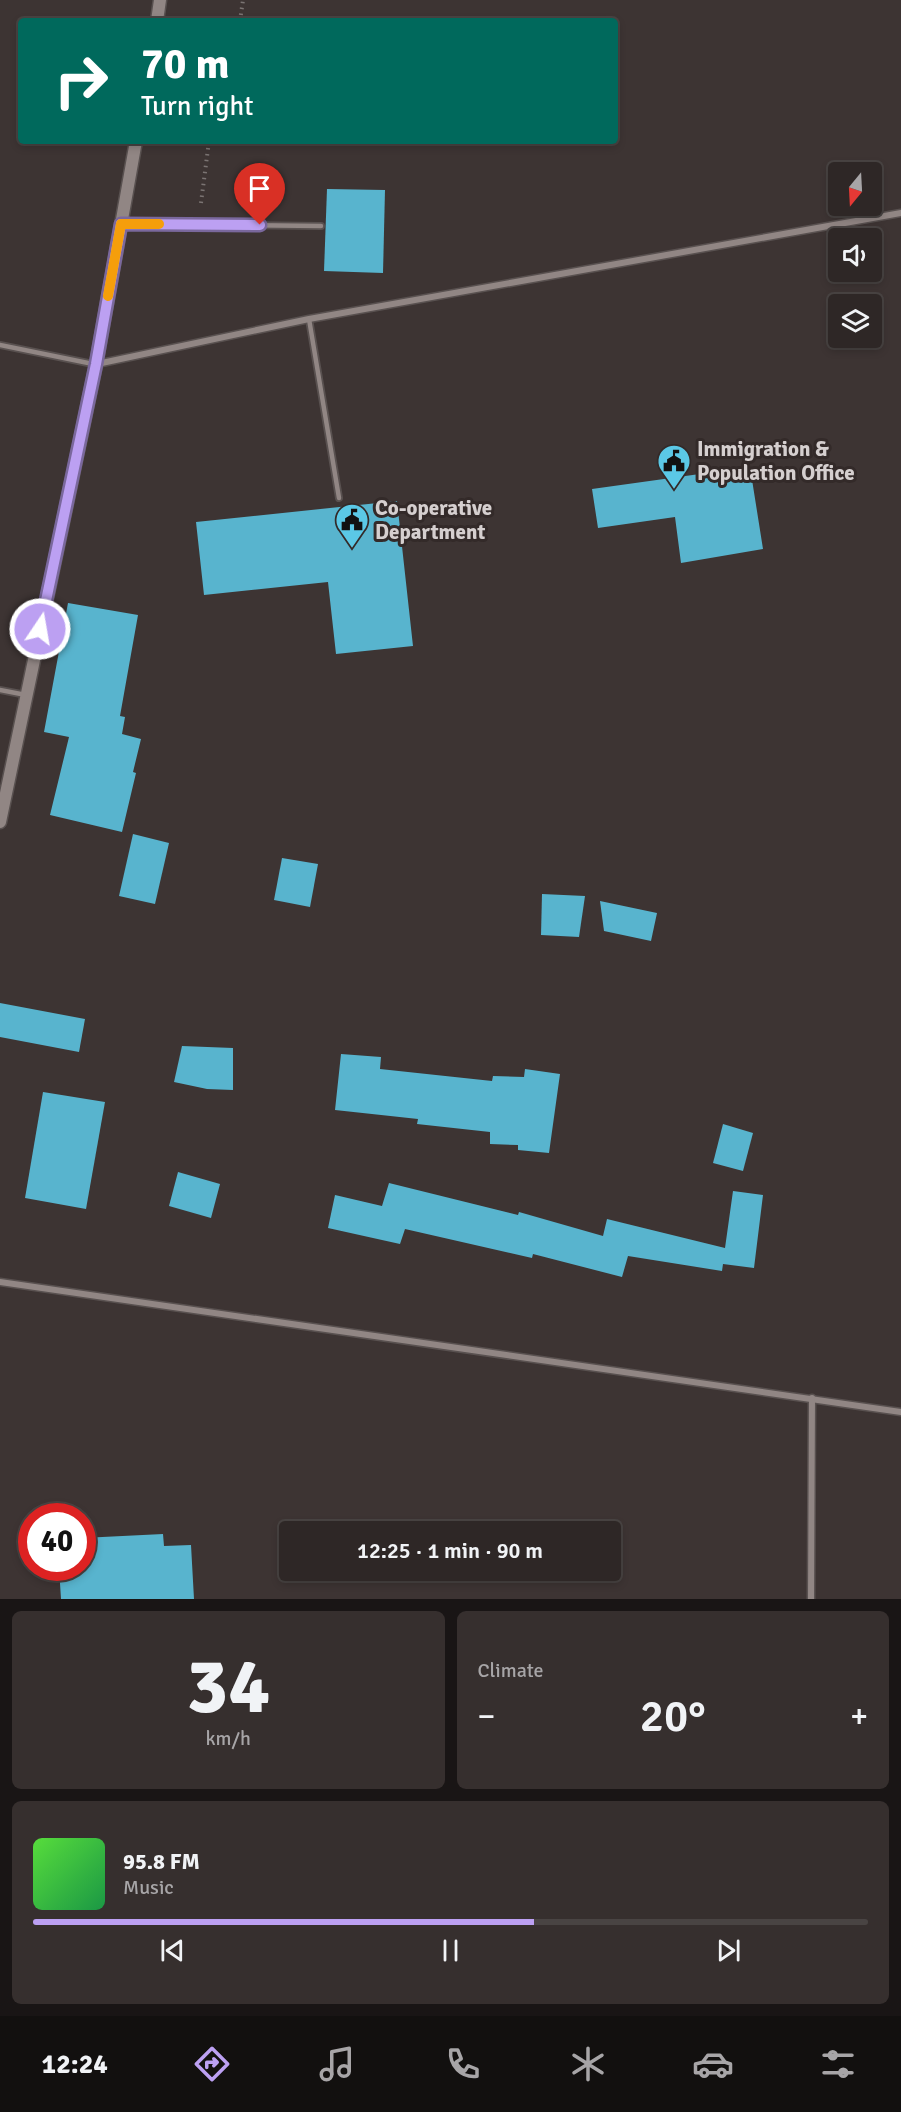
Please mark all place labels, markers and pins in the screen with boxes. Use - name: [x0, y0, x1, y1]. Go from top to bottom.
- pin: [234, 163, 285, 225]
- place label: Immigration & Population Office: [697, 436, 855, 486]
- public building icon: Immigration & Population Office: [656, 443, 692, 490]
- place label: Co-operative Department: [375, 495, 492, 545]
- public building icon: Co-operative Department: [334, 502, 370, 549]

